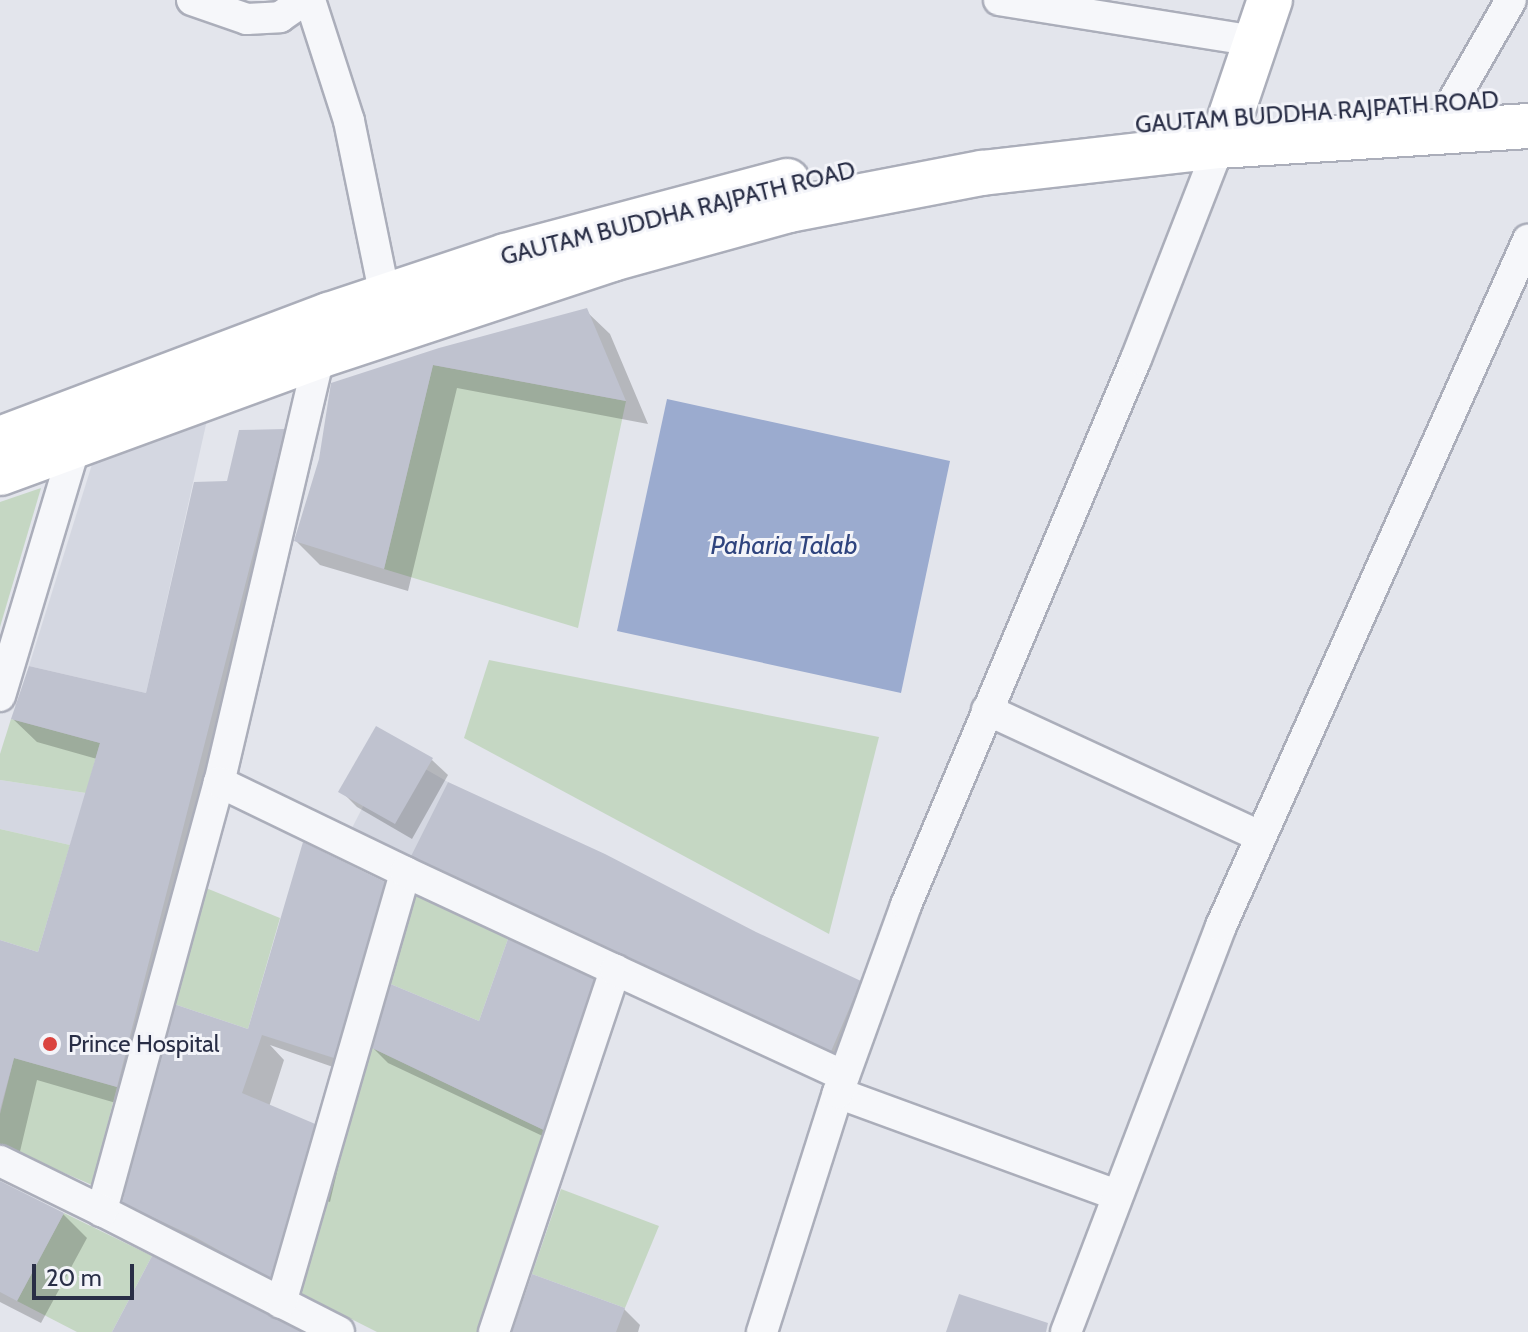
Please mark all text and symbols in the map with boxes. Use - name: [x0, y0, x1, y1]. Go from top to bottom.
- street label: GAUTAM BUDDHA RAJPATH ROAD: [1134, 85, 1500, 139]
- street label: GAUTAM BUDDHA RAJPATH ROAD: [498, 155, 858, 271]
- water label: Paharia Talab: [711, 530, 857, 562]
- place label: Prince Hospital: [68, 1030, 220, 1058]
- marker: Prince Hospital: [39, 1033, 61, 1055]
- scale bar: [36, 1248, 138, 1298]
- text: 20 m: [46, 1263, 102, 1292]

